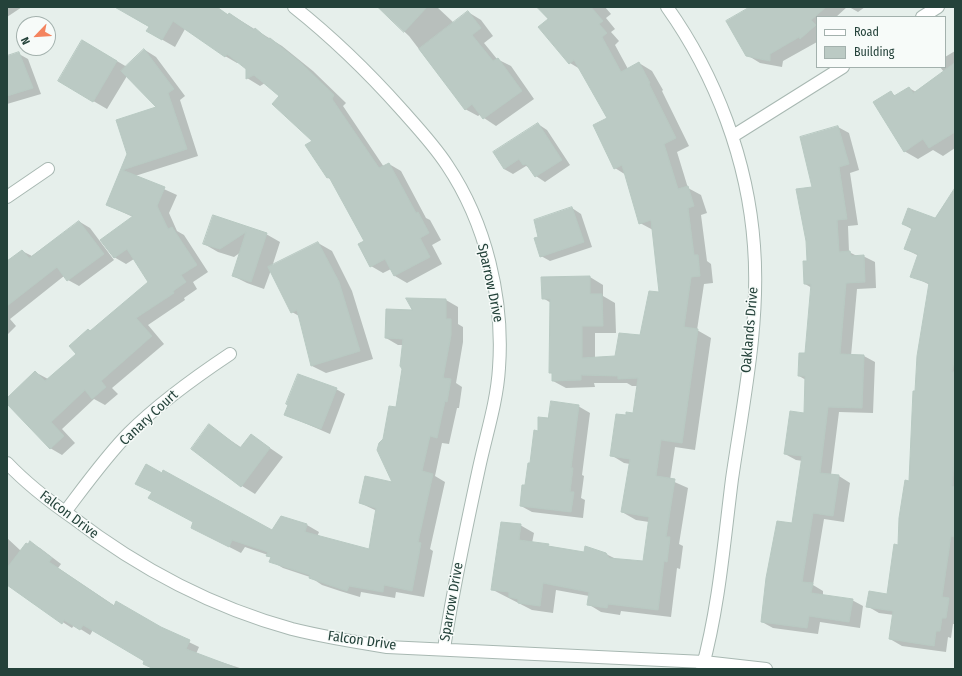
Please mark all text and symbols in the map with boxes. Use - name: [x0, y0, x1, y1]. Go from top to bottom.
- north arrow: [16, 16, 56, 56]
- legend: [816, 16, 946, 68]
- text: Road: [854, 25, 879, 39]
- text: N: [18, 35, 33, 47]
- text: Building: [854, 45, 894, 59]
- street label: Sparrow Drive: [473, 242, 507, 324]
- street label: Oaklands Drive: [738, 286, 762, 374]
- street label: Canary Court: [116, 387, 182, 449]
- street label: Falcon Drive: [36, 488, 102, 542]
- street label: Sparrow Drive: [437, 561, 467, 643]
- street label: Falcon Drive: [327, 628, 397, 654]

